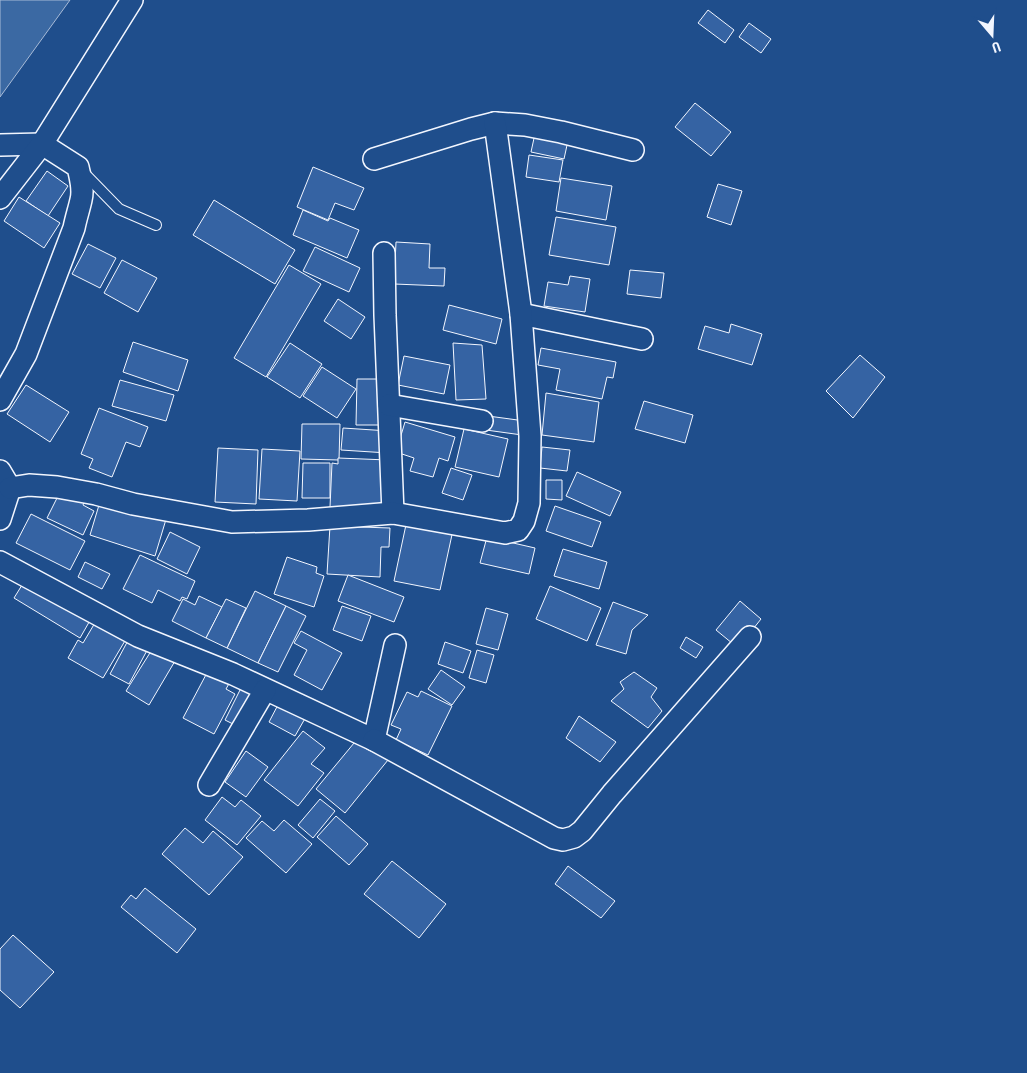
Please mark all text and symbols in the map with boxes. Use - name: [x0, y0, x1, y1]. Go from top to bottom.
- north arrow: [967, 10, 1017, 60]
- text: U: [990, 38, 1003, 56]

